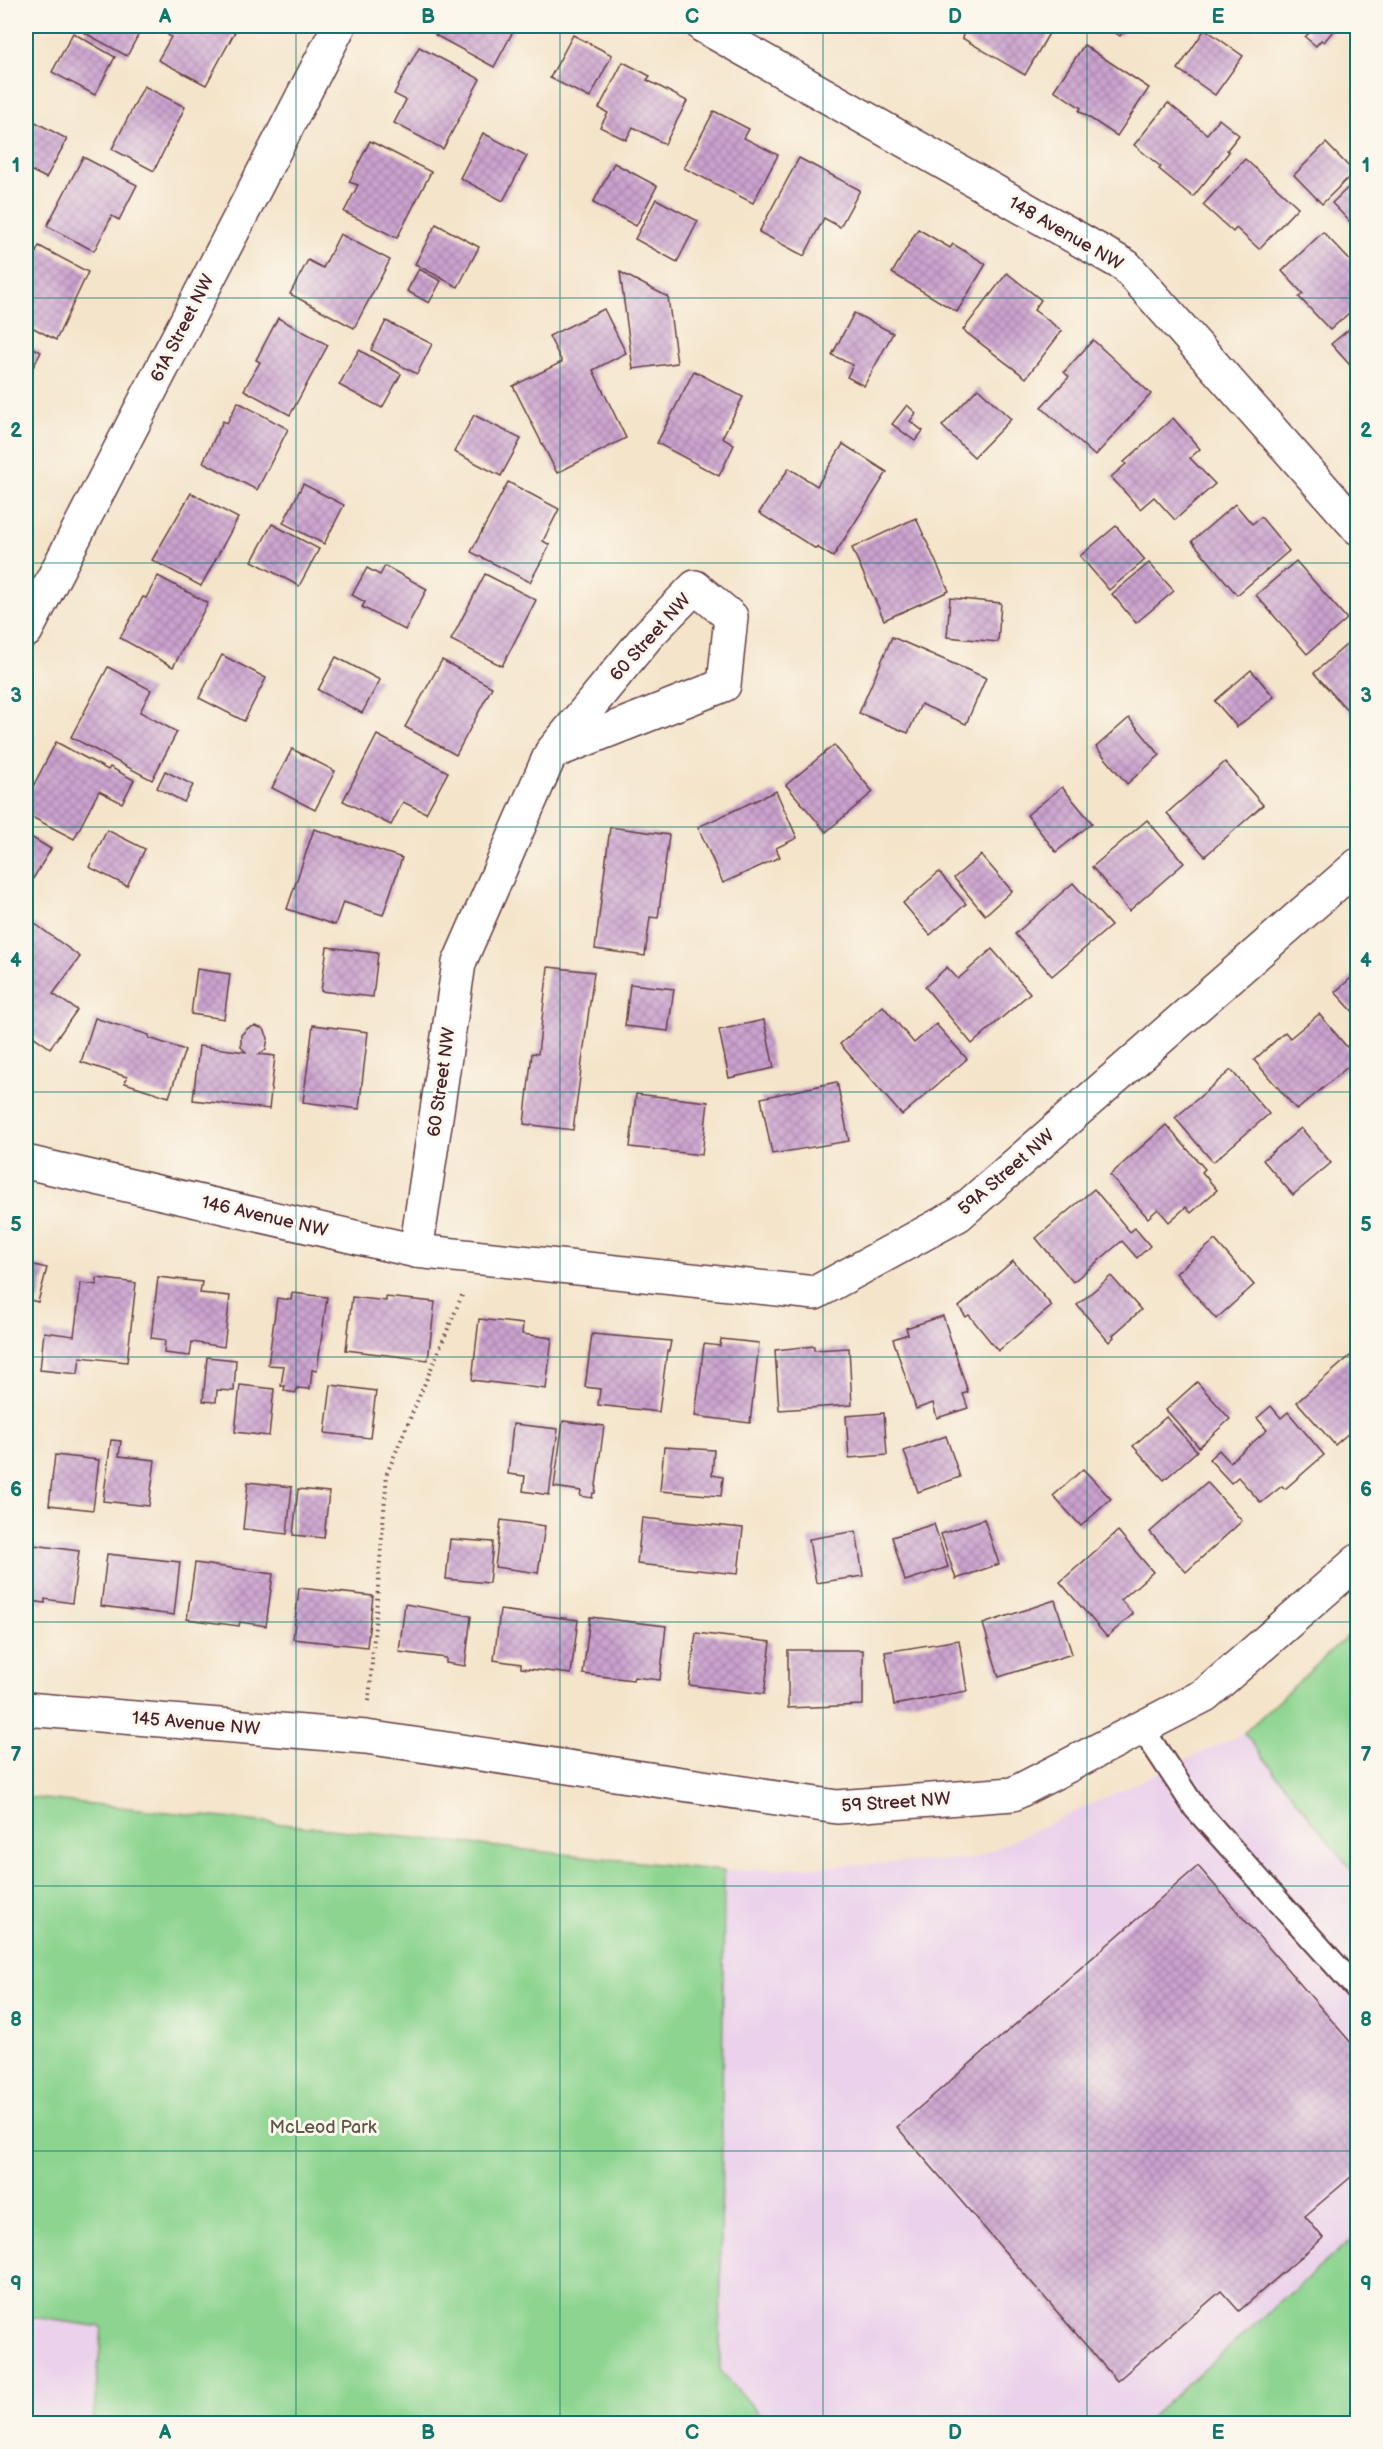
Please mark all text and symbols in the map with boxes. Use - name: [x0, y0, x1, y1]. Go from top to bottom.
- text: A: [158, 5, 172, 29]
- text: B: [421, 5, 435, 29]
- text: C: [685, 5, 699, 29]
- text: D: [948, 5, 962, 29]
- text: E: [1212, 5, 1225, 29]
- text: 1: [12, 154, 20, 178]
- text: 1: [1362, 154, 1370, 178]
- street label: 148 Avenue NW: [1005, 192, 1127, 275]
- street label: 61A Street NW: [146, 270, 219, 386]
- text: 2: [10, 419, 22, 443]
- text: 2: [1360, 419, 1372, 443]
- street label: 60 Street NW: [606, 589, 696, 685]
- text: 3: [10, 684, 22, 708]
- text: 3: [1360, 684, 1372, 708]
- text: 4: [10, 949, 22, 973]
- text: 4: [1360, 949, 1372, 973]
- street label: 60 Street NW: [423, 1025, 460, 1138]
- street label: 59A Street NW: [954, 1125, 1059, 1220]
- street label: 146 Avenue NW: [200, 1192, 331, 1241]
- text: 5: [10, 1213, 22, 1237]
- text: 5: [1360, 1213, 1372, 1237]
- text: 6: [10, 1478, 22, 1502]
- text: 6: [1360, 1478, 1372, 1502]
- street label: 145 Avenue NW: [131, 1707, 261, 1740]
- text: 7: [10, 1743, 22, 1767]
- text: 7: [1360, 1743, 1372, 1767]
- street label: 59 Street NW: [841, 1788, 952, 1817]
- text: 8: [10, 2008, 22, 2032]
- text: 8: [1360, 2008, 1372, 2032]
- park label: McLeod Park: [269, 2117, 377, 2138]
- text: 9: [10, 2272, 22, 2296]
- text: 9: [1360, 2272, 1372, 2296]
- text: A: [158, 2421, 172, 2445]
- text: B: [421, 2421, 435, 2445]
- text: C: [685, 2421, 699, 2445]
- text: D: [948, 2421, 962, 2445]
- text: E: [1212, 2421, 1225, 2445]

